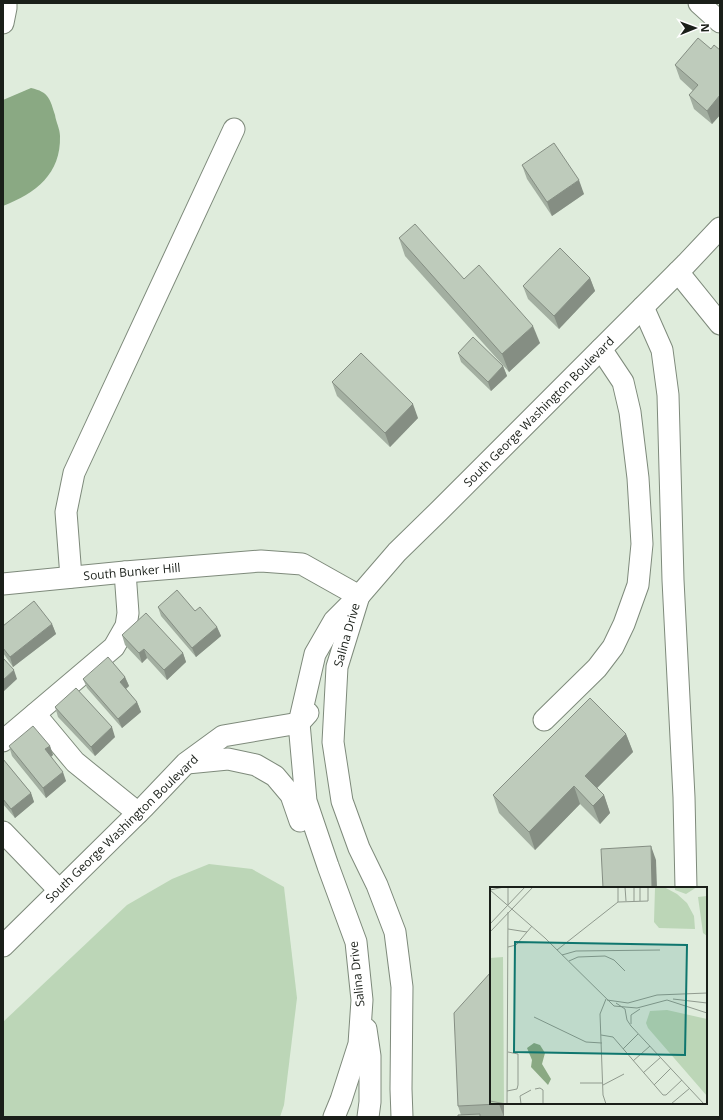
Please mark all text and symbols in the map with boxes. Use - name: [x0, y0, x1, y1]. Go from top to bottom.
- north arrow: [675, 8, 715, 48]
- text: N: [698, 23, 713, 32]
- street label: South George Washington Boulevard: [460, 333, 618, 491]
- street label: South Bunker Hill: [83, 559, 181, 584]
- street label: Salina Drive: [329, 601, 364, 669]
- street label: South George Washington Boulevard: [41, 751, 202, 907]
- inset map: [490, 887, 707, 1104]
- street label: Salina Drive: [345, 940, 368, 1008]

